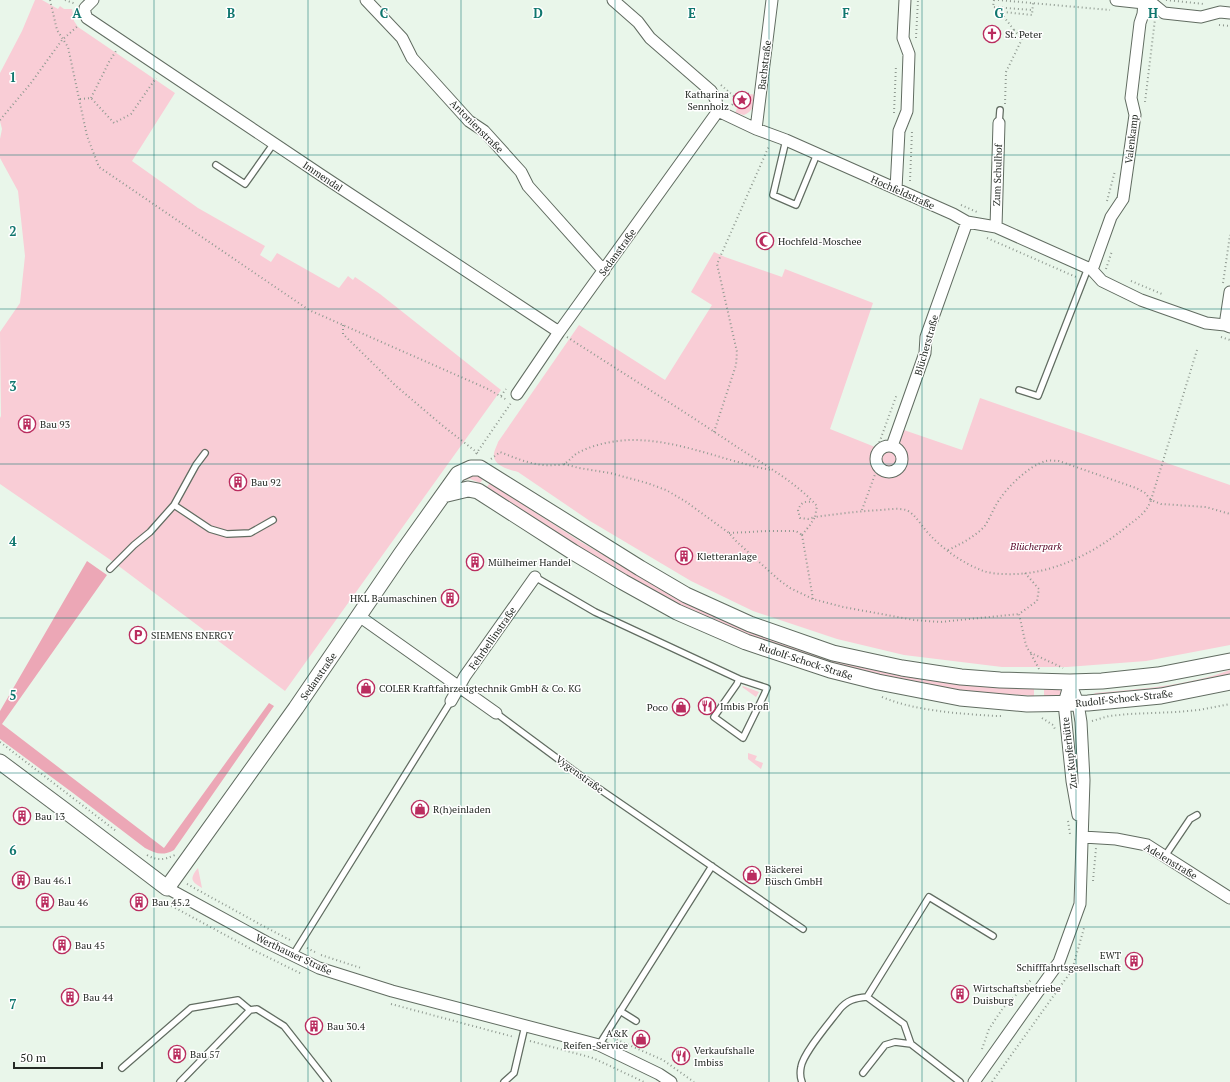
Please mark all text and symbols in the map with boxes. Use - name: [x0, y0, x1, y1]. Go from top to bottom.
- text: A: [72, 4, 82, 22]
- text: B: [227, 4, 235, 22]
- text: C: [380, 4, 388, 22]
- text: D: [533, 4, 543, 22]
- text: E: [688, 4, 696, 22]
- text: F: [842, 4, 850, 22]
- text: G: [994, 4, 1004, 22]
- text: H: [1148, 4, 1158, 22]
- church icon: St. Peter: [982, 24, 1002, 44]
- place label: St. Peter: [1005, 28, 1042, 41]
- street label: Bachstraße: [755, 39, 774, 91]
- text: 1: [9, 68, 17, 86]
- place label: Katharina Sennholz: [685, 88, 729, 113]
- place icon: Katharina Sennholz: [732, 90, 752, 110]
- street label: Antonienstraße: [447, 97, 506, 156]
- street label: Valenkamp: [1122, 113, 1141, 164]
- street label: Zum Schulhof: [990, 143, 1005, 206]
- street label: Immendal: [300, 158, 345, 194]
- street label: Hochfeldstraße: [869, 173, 937, 212]
- text: 2: [9, 222, 17, 240]
- street label: Sedanstraße: [596, 226, 639, 278]
- mosque icon: Hochfeld-Moschee: [755, 231, 775, 251]
- place label: Hochfeld-Moschee: [778, 235, 862, 248]
- street label: Blücherstraße: [912, 313, 941, 377]
- text: 3: [9, 377, 17, 395]
- building icon: Bau 93: [17, 414, 37, 434]
- place label: Bau 93: [40, 418, 70, 431]
- building icon: Bau 92: [228, 472, 248, 492]
- place label: Bau 92: [251, 476, 281, 489]
- text: 4: [9, 532, 17, 550]
- park label: Blücherpark: [1009, 540, 1062, 553]
- building icon: Kletteranlage: [674, 546, 694, 566]
- place label: Kletteranlage: [697, 550, 757, 563]
- building icon: Mülheimer Handel: [465, 552, 485, 572]
- place label: Mülheimer Handel: [488, 556, 571, 569]
- building icon: HKL Baumaschinen: [440, 588, 460, 608]
- place label: HKL Baumaschinen: [350, 592, 437, 605]
- street label: Fehrbellinstraße: [466, 604, 519, 672]
- parking icon: SIEMENS ENERGY: [128, 625, 148, 645]
- place label: SIEMENS ENERGY: [151, 629, 234, 642]
- street label: Rudolf-Schock-Straße: [757, 640, 854, 683]
- street label: Sedanstraße: [297, 650, 340, 703]
- shop icon: COLER Kraftfahrzeugtechnik GmbH & Co. KG: [356, 678, 376, 698]
- place label: COLER Kraftfahrzeugtechnik GmbH & Co. KG: [379, 682, 581, 695]
- text: 5: [9, 686, 17, 704]
- street label: Rudolf-Schock-Straße: [1075, 687, 1173, 710]
- restaurant icon: Imbis Profi: [697, 696, 717, 716]
- shop icon: Poco: [671, 697, 691, 717]
- place label: Imbis Profi: [720, 700, 769, 713]
- place label: Poco: [647, 701, 668, 714]
- street label: Zur Kupferhütte: [1059, 716, 1080, 790]
- street label: Vygenstraße: [553, 753, 606, 796]
- shop icon: R(h)einladen: [410, 799, 430, 819]
- place label: R(h)einladen: [433, 803, 491, 816]
- building icon: Bau 13: [12, 806, 32, 826]
- place label: Bau 13: [35, 810, 65, 823]
- street label: Adelenstraße: [1142, 840, 1200, 882]
- text: 6: [9, 841, 17, 859]
- place label: Bäckerei Büsch GmbH: [765, 863, 822, 888]
- shop icon: Bäckerei Büsch GmbH: [742, 865, 762, 885]
- building icon: Bau 46.1: [11, 870, 31, 890]
- place label: Bau 46.1: [34, 874, 72, 887]
- building icon: Bau 46: [35, 892, 55, 912]
- building icon: Bau 45.2: [129, 892, 149, 912]
- place label: Bau 46: [58, 896, 89, 909]
- place label: Bau 45.2: [152, 896, 190, 909]
- street label: Werthauser Straße: [253, 931, 334, 978]
- building icon: Bau 45: [52, 935, 72, 955]
- place label: Bau 45: [75, 939, 105, 952]
- place label: EWT Schifffahrtsgesellschaft: [1016, 949, 1121, 974]
- building icon: EWT Schifffahrtsgesellschaft: [1124, 951, 1144, 971]
- place label: Wirtschaftsbetriebe Duisburg: [973, 982, 1061, 1007]
- building icon: Wirtschaftsbetriebe Duisburg: [950, 984, 970, 1004]
- building icon: Bau 44: [60, 987, 80, 1007]
- place label: Bau 44: [83, 991, 114, 1004]
- text: 7: [9, 995, 17, 1013]
- building icon: Bau 30.4: [304, 1016, 324, 1036]
- place label: Bau 30.4: [327, 1020, 366, 1033]
- place label: A&K Reifen-Service: [563, 1027, 629, 1052]
- shop icon: A&K Reifen-Service: [631, 1029, 651, 1049]
- scale bar: [14, 1044, 102, 1070]
- building icon: Bau 57: [167, 1044, 187, 1064]
- place label: Verkaufshalle Imbiss: [694, 1044, 754, 1069]
- restaurant icon: Verkaufshalle Imbiss: [671, 1046, 691, 1066]
- place label: Bau 57: [190, 1048, 220, 1061]
- text: 50 m: [20, 1050, 47, 1065]

